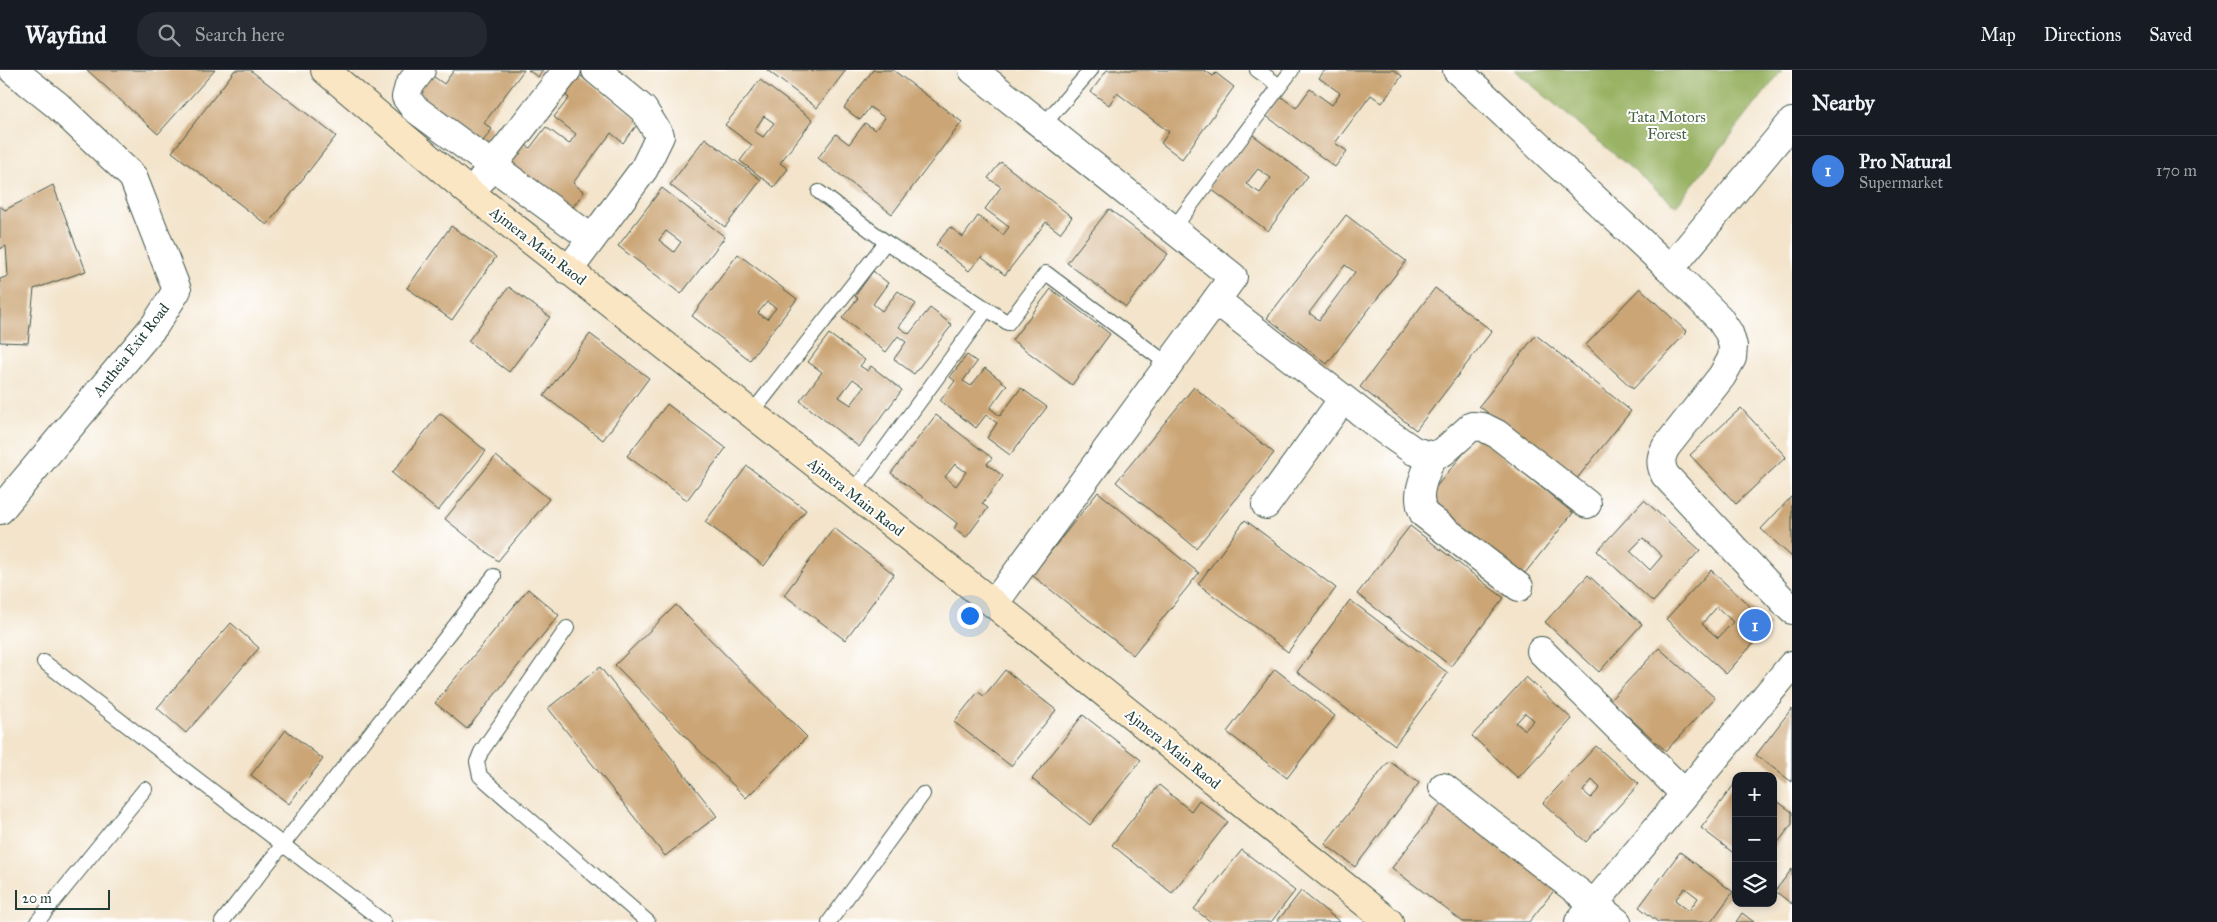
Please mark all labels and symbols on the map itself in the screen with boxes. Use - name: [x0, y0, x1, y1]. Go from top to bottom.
- park label: Tata Motors Forest: [1628, 108, 1706, 143]
- street label: Ajmera Main Raod: [486, 202, 590, 289]
- street label: Antheia Exit Road: [88, 299, 173, 401]
- street label: Ajmera Main Raod: [804, 453, 908, 540]
- your location: [957, 603, 983, 629]
- pin: 1: [1739, 606, 1771, 644]
- street label: Ajmera Main Raod: [1121, 705, 1225, 793]
- scale bar: [15, 887, 110, 910]

